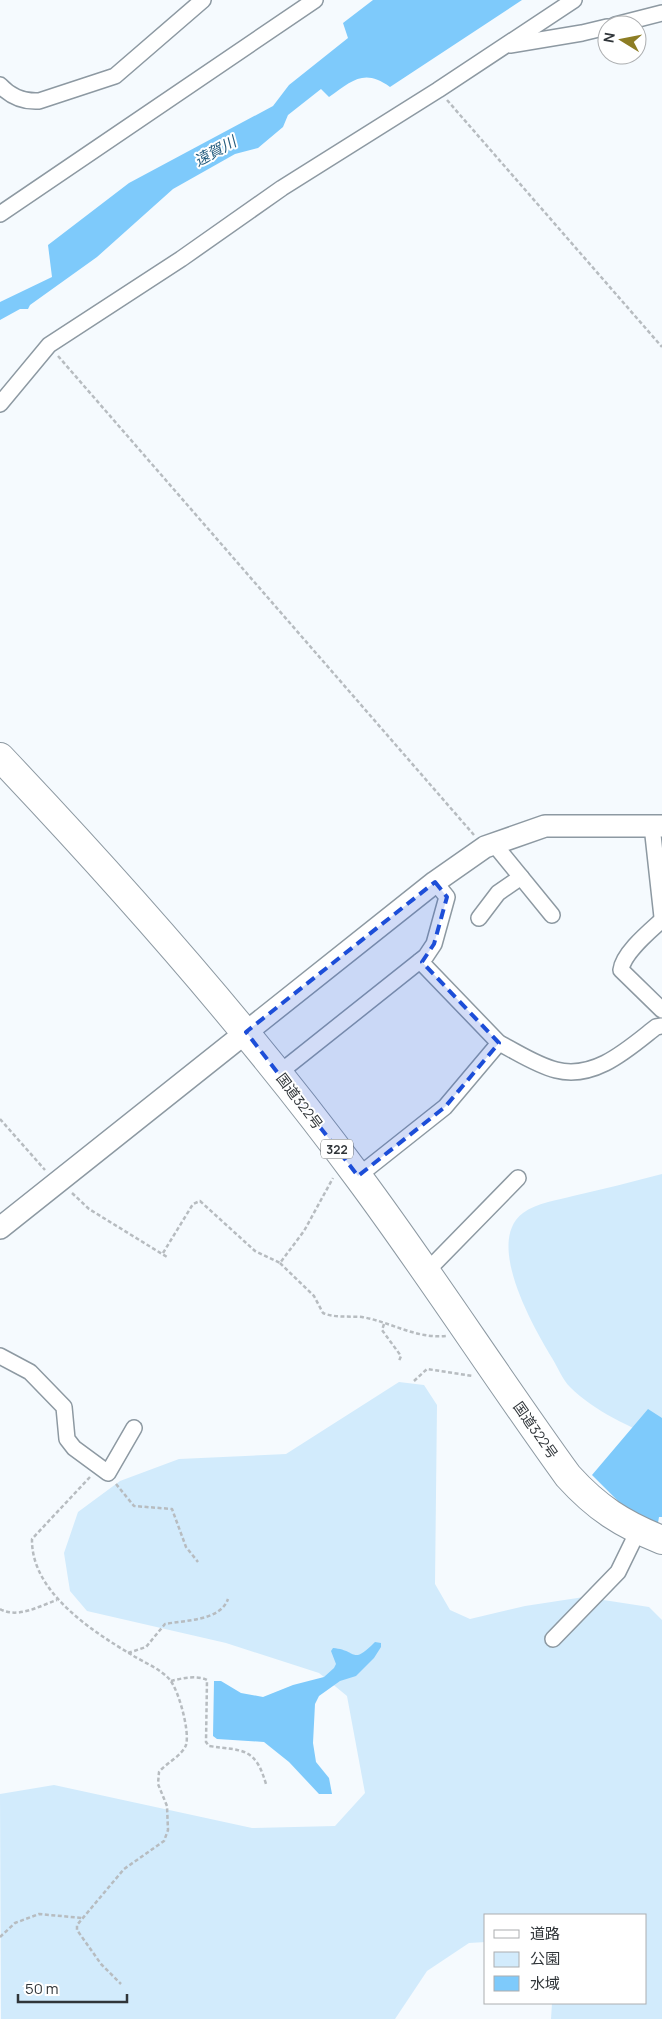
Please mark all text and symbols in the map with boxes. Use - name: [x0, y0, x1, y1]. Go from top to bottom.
- north arrow: [597, 15, 647, 65]
- text: N: [598, 31, 619, 44]
- water label: 遠賀川: [190, 130, 242, 171]
- street label: 国道322号: [273, 1069, 327, 1133]
- road number: 322: [321, 1140, 353, 1158]
- street label: 国道322号: [509, 1398, 563, 1462]
- legend: [484, 1914, 647, 2004]
- text: 道路: [530, 1923, 560, 1944]
- text: 公園: [530, 1948, 560, 1969]
- scale bar: [18, 1972, 126, 2004]
- text: 水域: [530, 1973, 560, 1994]
- text: 50 m: [25, 1978, 59, 1999]

